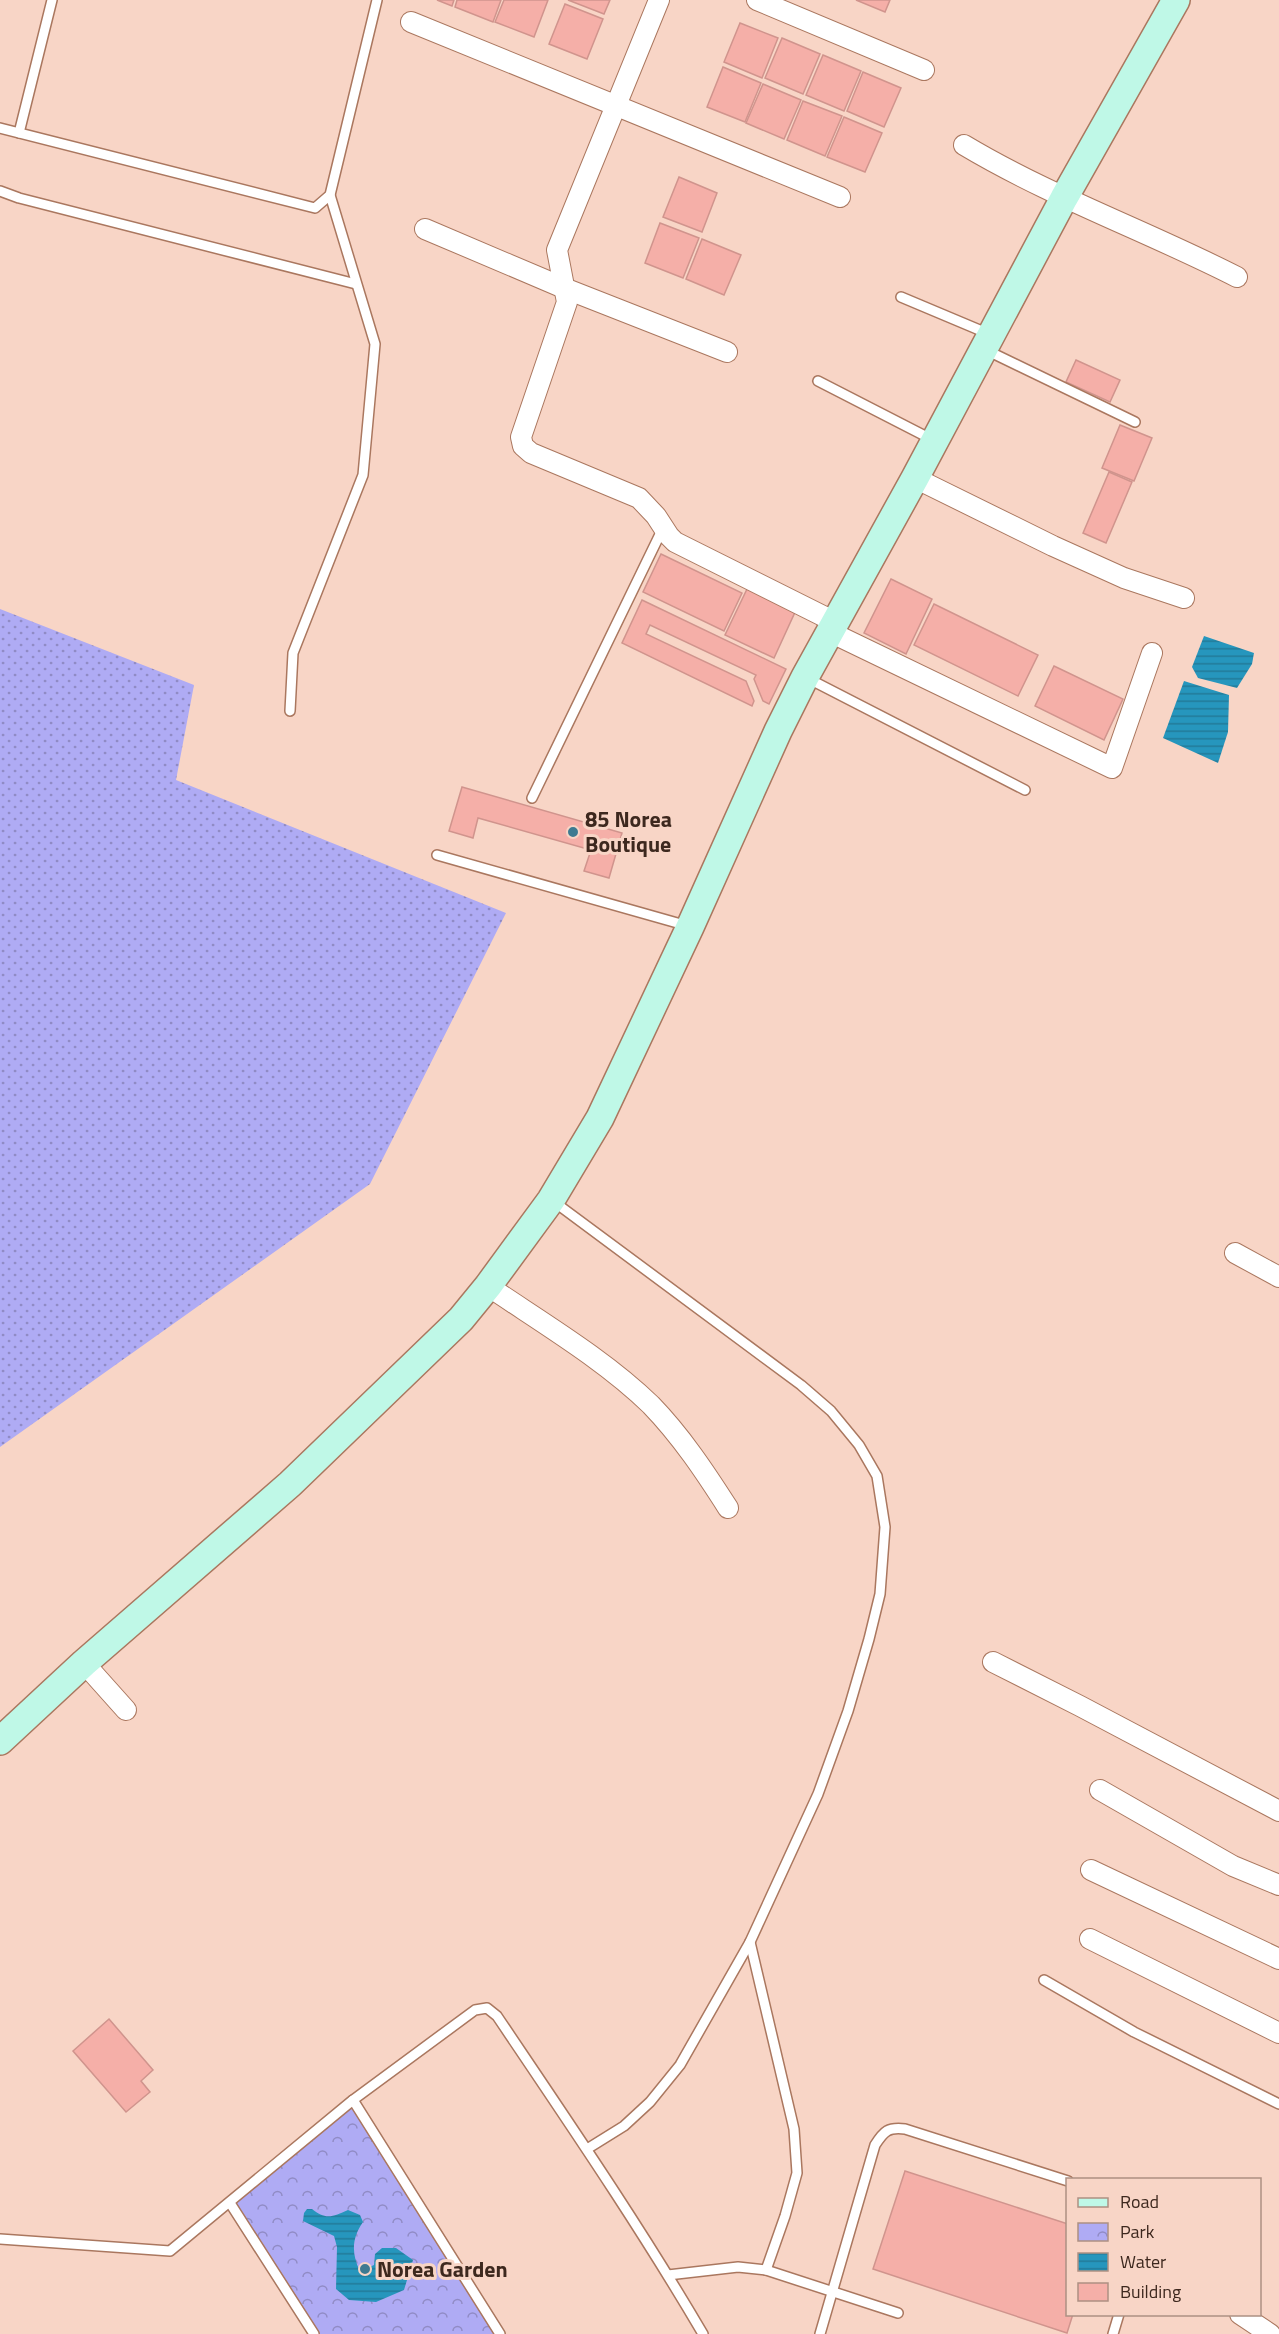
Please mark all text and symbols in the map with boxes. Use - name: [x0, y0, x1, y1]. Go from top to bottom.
- place label: 85 Norea Boutique: [585, 802, 672, 861]
- marker: 85 Norea Boutique: [566, 825, 580, 839]
- legend: [1066, 2178, 1261, 2316]
- text: Road: [1120, 2188, 1159, 2215]
- text: Park: [1120, 2218, 1155, 2245]
- text: Water: [1120, 2248, 1166, 2275]
- place label: Norea Garden: [377, 2252, 508, 2286]
- marker: Norea Garden: [358, 2262, 372, 2276]
- text: Building: [1120, 2278, 1181, 2305]

